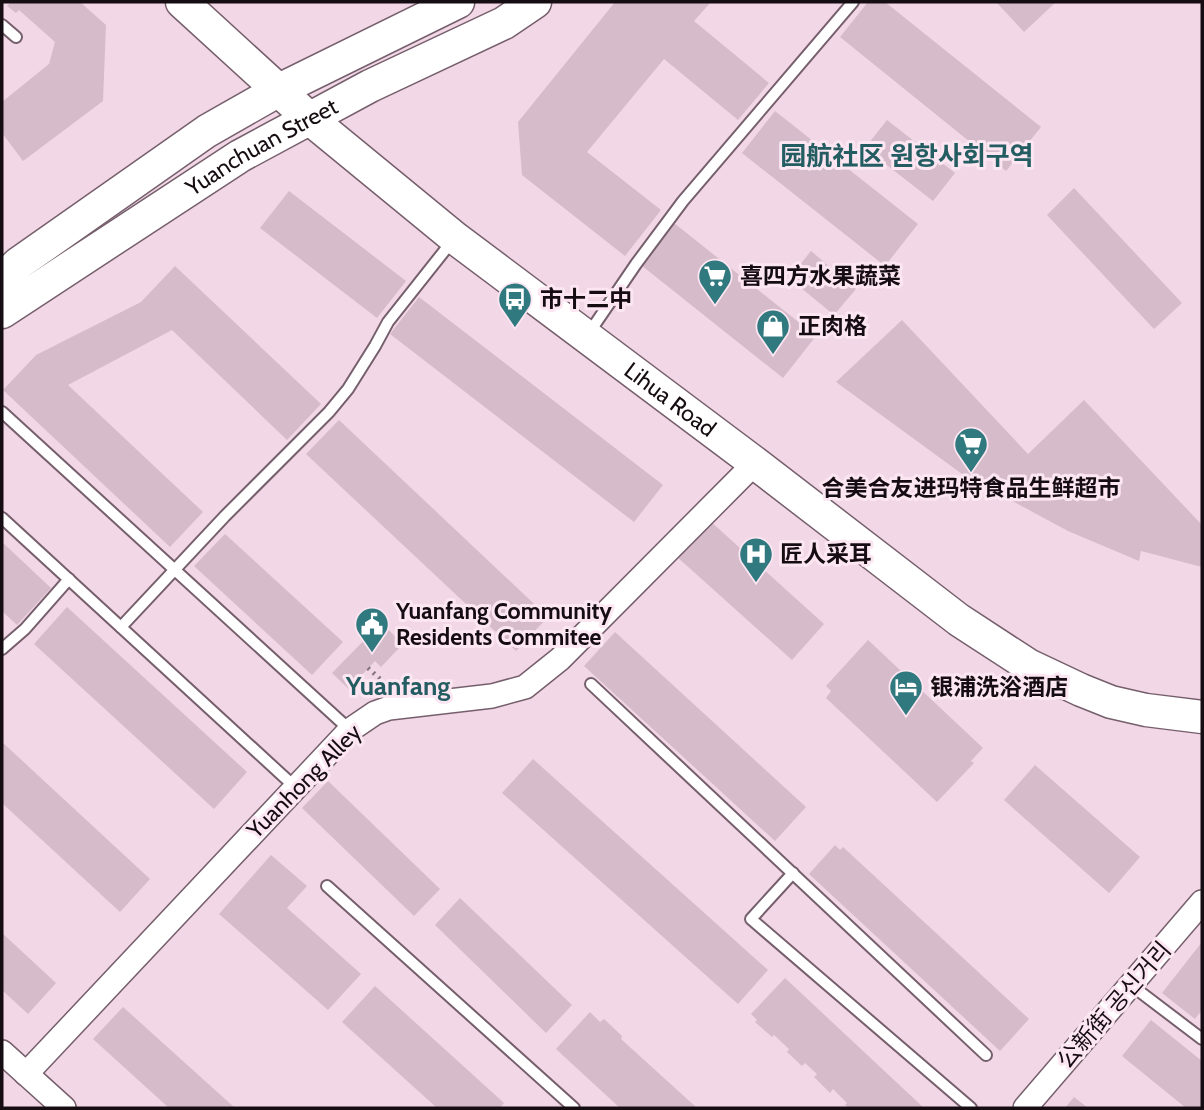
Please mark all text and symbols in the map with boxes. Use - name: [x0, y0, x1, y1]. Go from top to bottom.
- street label: Yuanchuan Street: [180, 92, 343, 202]
- district label: 园航社区 원항사회구역: [780, 140, 1034, 172]
- supermarket icon: 喜四方水果蔬菜: [696, 257, 734, 306]
- place label: 喜四方水果蔬菜: [740, 262, 901, 290]
- bus stop icon: 市十二中: [496, 280, 534, 329]
- place label: 市十二中: [540, 285, 632, 313]
- shop icon: 正肉格: [754, 307, 792, 356]
- place label: 正肉格: [798, 312, 867, 340]
- street label: Lihua Road: [619, 356, 721, 443]
- supermarket icon: 合美合友进玛特食品生鲜超市: [952, 425, 990, 474]
- place label: 合美合友进玛特食品生鲜超市: [822, 474, 1121, 502]
- hospital icon: 匠人采耳: [737, 535, 775, 584]
- place label: 匠人采耳: [780, 540, 872, 568]
- place label: Yuanfang Community Residents Commitee: [395, 597, 612, 651]
- public building icon: Yuanfang Community Residents Commitee: [353, 605, 391, 654]
- hotel icon: 银浦洗浴酒店: [887, 668, 925, 717]
- district label: Yuanfang: [345, 670, 450, 702]
- place label: 银浦洗浴酒店: [930, 673, 1068, 701]
- street label: Yuanhong Alley: [240, 718, 367, 845]
- street label: 公新街 공신거리: [1051, 936, 1177, 1074]

